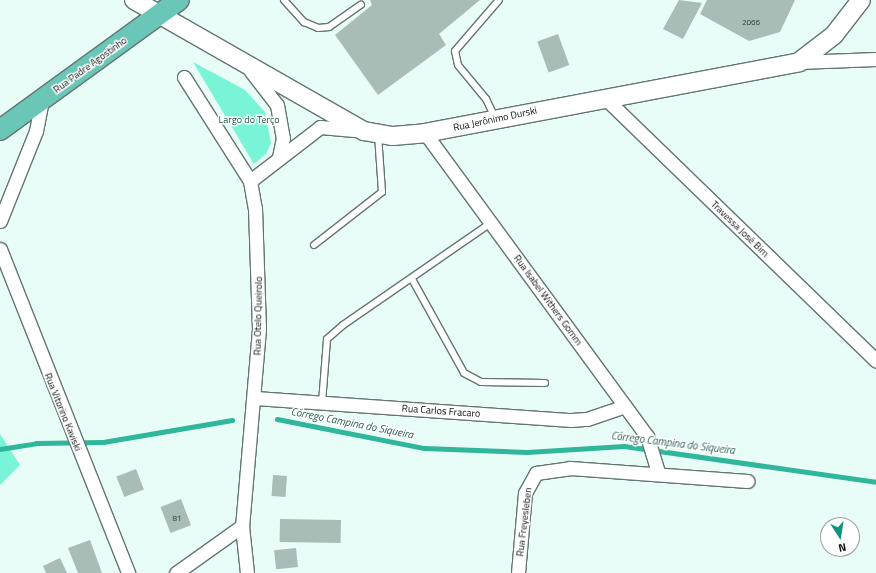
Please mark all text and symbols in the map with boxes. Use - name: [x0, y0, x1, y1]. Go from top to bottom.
- house number: 2066: [742, 18, 760, 28]
- street label: Rua Padre Agostinho: [51, 34, 129, 96]
- street label: Rua Jerônimo Durski: [452, 104, 538, 134]
- park label: Largo do Terço: [219, 114, 279, 126]
- street label: Travessa José Bim: [709, 198, 771, 260]
- street label: Rua Isabel Withers Gomm: [511, 252, 585, 348]
- street label: Rua Otelo Queirolo: [251, 276, 265, 356]
- street label: Rua Vitorino Kaviski: [42, 371, 84, 453]
- street label: Rua Carlos Fracaro: [401, 402, 481, 420]
- water label: Córrego Campina do Siqueira: [290, 405, 414, 441]
- water label: Córrego Campina do Siqueira: [610, 429, 736, 457]
- street label: Rua Freyesleben: [514, 487, 534, 557]
- house number: 81: [173, 514, 181, 524]
- north arrow: [820, 517, 860, 557]
- text: N: [837, 539, 848, 556]

